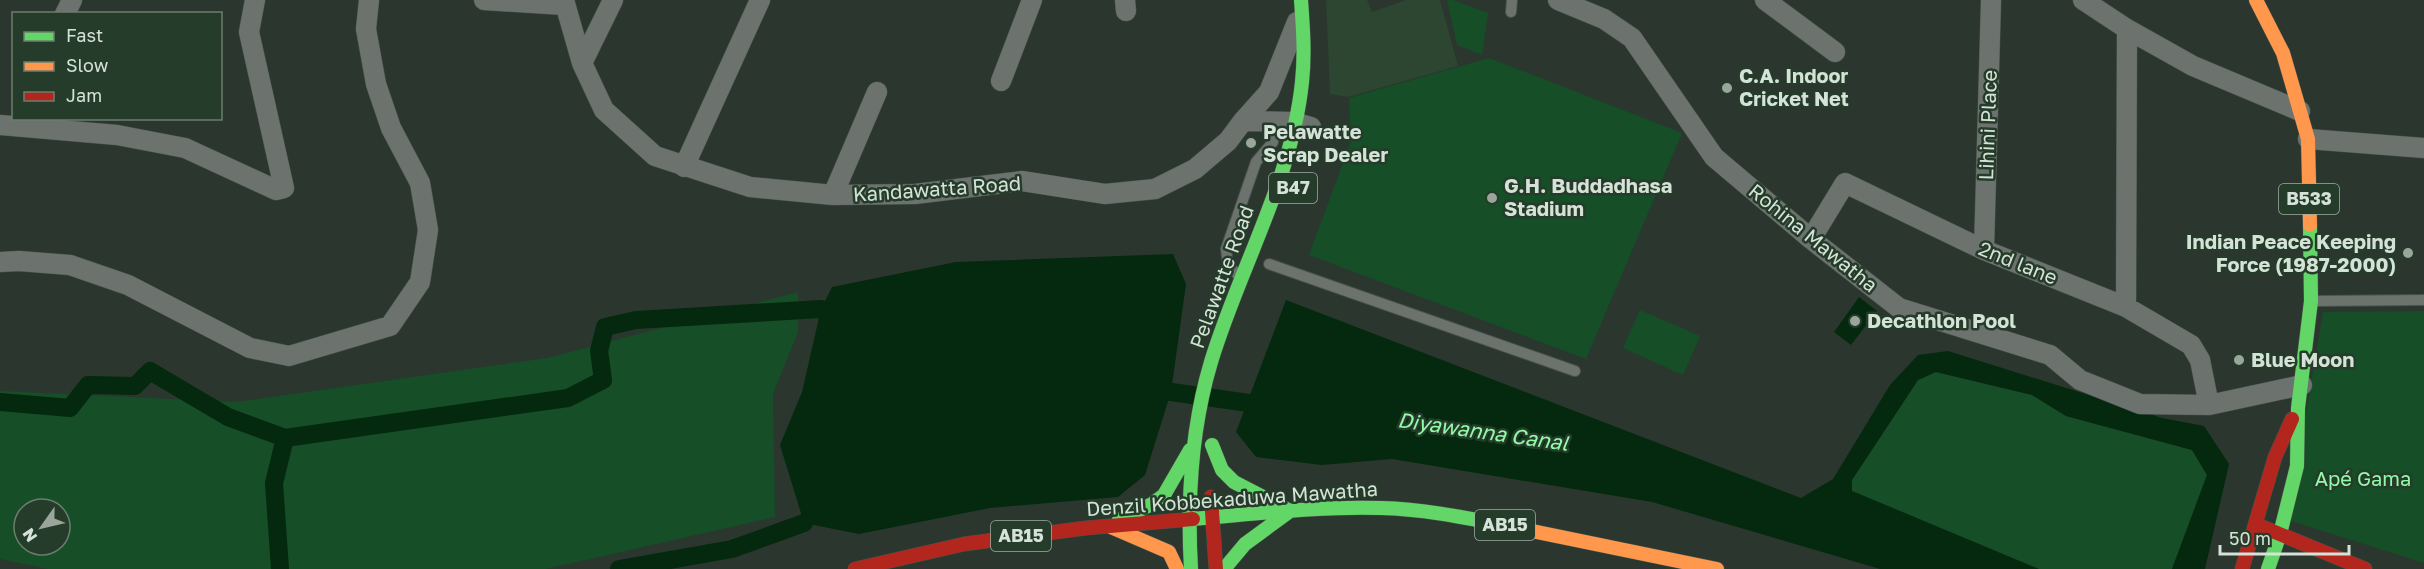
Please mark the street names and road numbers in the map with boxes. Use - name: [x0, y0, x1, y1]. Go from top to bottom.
- street label: Lihini Place: [1973, 69, 2001, 181]
- street label: Kandawatta Road: [852, 170, 1022, 206]
- road number: B47: [1269, 173, 1317, 203]
- street label: Rohina Mawatha: [1745, 178, 1883, 296]
- road number: B533: [2279, 184, 2339, 214]
- street label: Pelawatte Road: [1184, 202, 1258, 351]
- street label: 2nd lane: [1975, 235, 2061, 289]
- street label: Denzil Kobbekaduwa Mawatha: [1085, 476, 1378, 520]
- road number: AB15: [1475, 510, 1535, 540]
- road number: AB15: [991, 521, 1051, 551]

